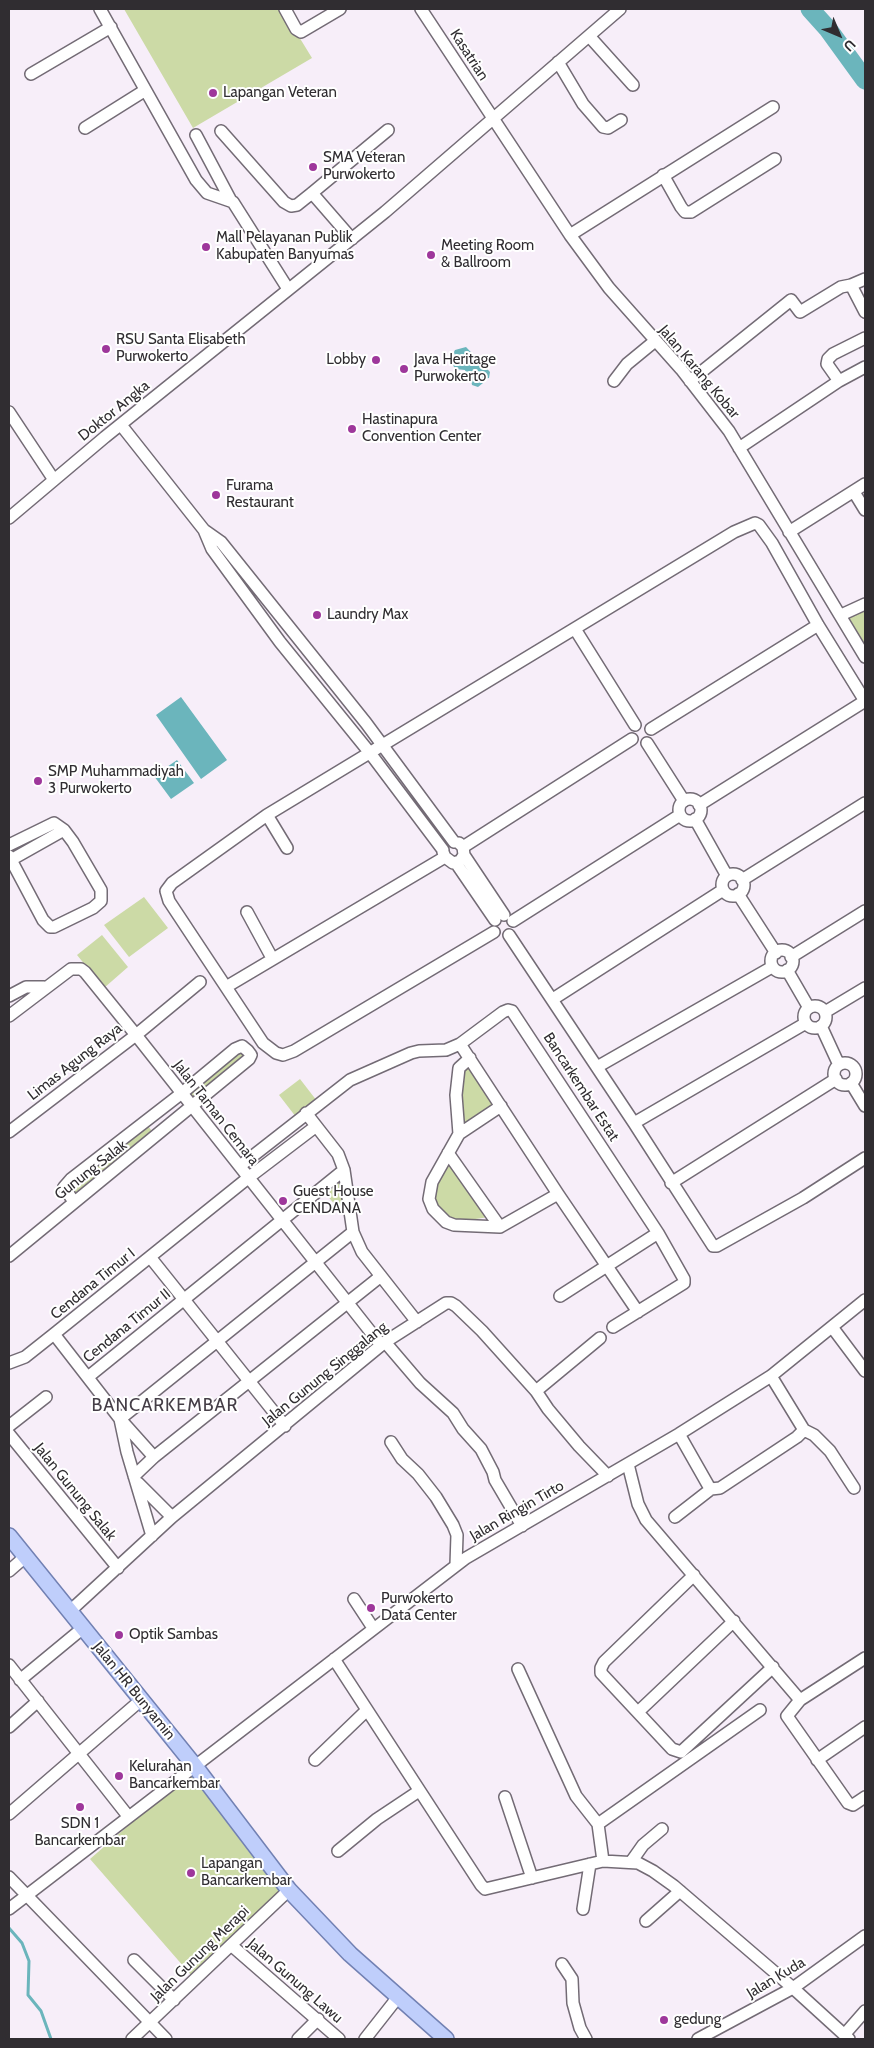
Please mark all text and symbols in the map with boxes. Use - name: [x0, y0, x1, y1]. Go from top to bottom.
- north arrow: [814, 10, 864, 60]
- street label: Kasatrian: [446, 26, 492, 84]
- text: U: [840, 36, 860, 56]
- place label: Lapangan Veteran: [223, 84, 337, 102]
- marker: Lapangan Veteran: [207, 87, 219, 99]
- place label: SMA Veteran Purwokerto: [323, 149, 405, 184]
- marker: SMA Veteran Purwokerto: [307, 161, 319, 173]
- place label: Mall Pelayanan Publik Kabupaten Banyumas: [216, 229, 354, 264]
- place label: Meeting Room & Ballroom: [441, 237, 534, 272]
- marker: Mall Pelayanan Publik Kabupaten Banyumas: [200, 241, 212, 253]
- marker: Meeting Room & Ballroom: [425, 249, 437, 261]
- street label: Jalan Karang Kobar: [655, 322, 743, 422]
- place label: RSU Santa Elisabeth Purwokerto: [116, 331, 246, 366]
- marker: RSU Santa Elisabeth Purwokerto: [100, 343, 112, 355]
- place label: Lobby: [326, 351, 366, 369]
- place label: Java Heritage Purwokerto: [414, 351, 496, 386]
- marker: Lobby: [370, 354, 382, 366]
- marker: Java Heritage Purwokerto: [398, 363, 410, 375]
- street label: Doktor Angka: [75, 377, 153, 445]
- place label: Hastinapura Convention Center: [362, 411, 481, 446]
- marker: Hastinapura Convention Center: [346, 423, 358, 435]
- place label: Furama Restaurant: [226, 477, 294, 512]
- marker: Furama Restaurant: [210, 489, 222, 501]
- place label: Laundry Max: [327, 606, 408, 624]
- marker: Laundry Max: [311, 609, 323, 621]
- place label: SMP Muhammadiyah 3 Purwokerto: [48, 763, 184, 798]
- marker: SMP Muhammadiyah 3 Purwokerto: [32, 775, 44, 787]
- street label: Limas Agung Raya: [24, 1020, 126, 1104]
- street label: Bancarkembar Estat: [539, 1029, 623, 1145]
- street label: Jalan Taman Cemara: [169, 1057, 263, 1169]
- street label: Gunung Salak: [51, 1136, 131, 1204]
- place label: Guest House CENDANA: [293, 1183, 374, 1218]
- marker: Guest House CENDANA: [277, 1195, 289, 1207]
- street label: Cendana Timur I: [47, 1244, 139, 1324]
- street label: Cendana Timur II: [80, 1285, 174, 1367]
- street label: Jalan Gunung Singgalang: [259, 1318, 391, 1430]
- district label: BANCARKEMBAR: [90, 1395, 240, 1417]
- street label: Jalan Gunung Salak: [30, 1440, 120, 1544]
- street label: Jalan Ringin Tirto: [467, 1477, 567, 1545]
- place label: Purwokerto Data Center: [381, 1590, 457, 1625]
- marker: Purwokerto Data Center: [365, 1602, 377, 1614]
- place label: Optik Sambas: [129, 1626, 218, 1644]
- marker: Optik Sambas: [113, 1629, 125, 1641]
- street label: Jalan HR Bunyamin: [89, 1638, 179, 1744]
- place label: Kelurahan Bancarkembar: [129, 1758, 220, 1793]
- marker: Kelurahan Bancarkembar: [113, 1770, 125, 1782]
- marker: SDN 1 Bancarkembar: [74, 1801, 86, 1813]
- place label: SDN 1 Bancarkembar: [35, 1815, 125, 1850]
- place label: Lapangan Bancarkembar: [201, 1855, 292, 1890]
- marker: Lapangan Bancarkembar: [185, 1867, 197, 1879]
- street label: Jalan Gunung Merapi: [147, 1902, 253, 2006]
- street label: Jalan Gunung Lawu: [244, 1935, 346, 2027]
- street label: Jalan Kuda: [744, 1954, 808, 2002]
- place label: gedung: [674, 2011, 721, 2029]
- marker: gedung: [658, 2014, 670, 2026]

